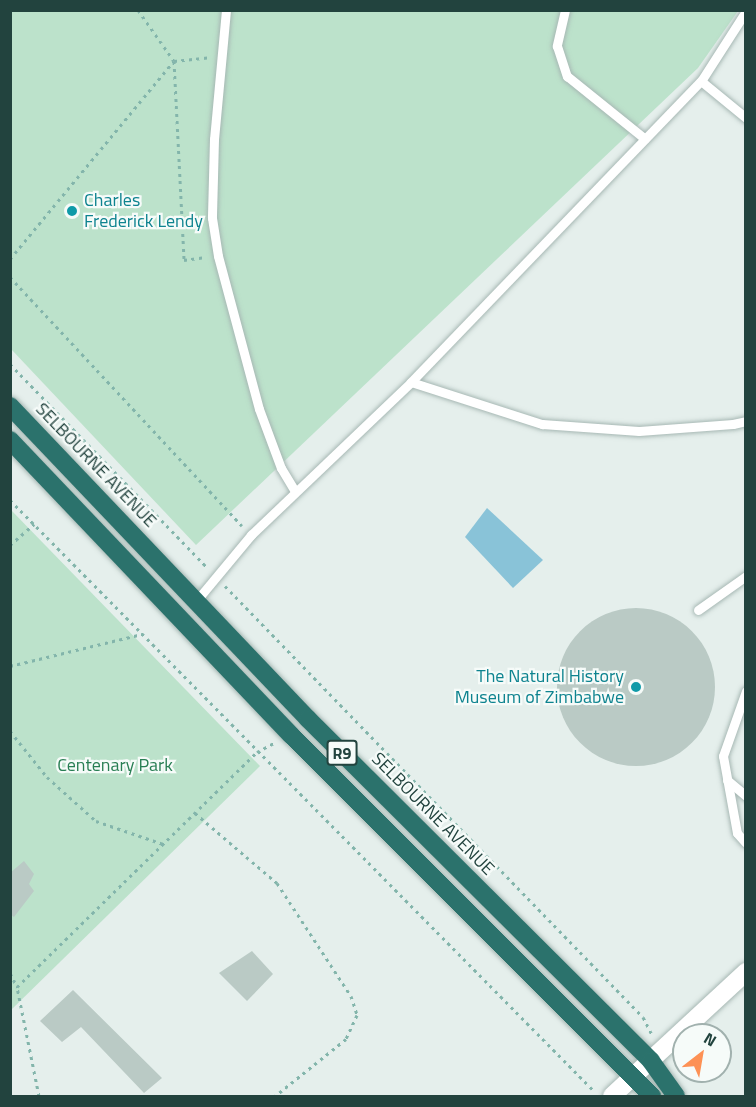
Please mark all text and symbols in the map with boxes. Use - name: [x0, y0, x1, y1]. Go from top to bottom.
- place label: Charles Frederick Lendy: [84, 190, 203, 232]
- marker: Charles Frederick Lendy: [65, 204, 79, 218]
- street label: SELBOURNE AVENUE: [31, 398, 161, 532]
- place label: The Natural History Museum of Zimbabwe: [455, 666, 624, 708]
- marker: The Natural History Museum of Zimbabwe: [629, 680, 643, 694]
- road number: R9: [326, 740, 358, 766]
- street label: SELBOURNE AVENUE: [367, 748, 499, 880]
- park label: Centenary Park: [57, 754, 173, 776]
- north arrow: [672, 1023, 732, 1083]
- text: N: [699, 1026, 721, 1052]

